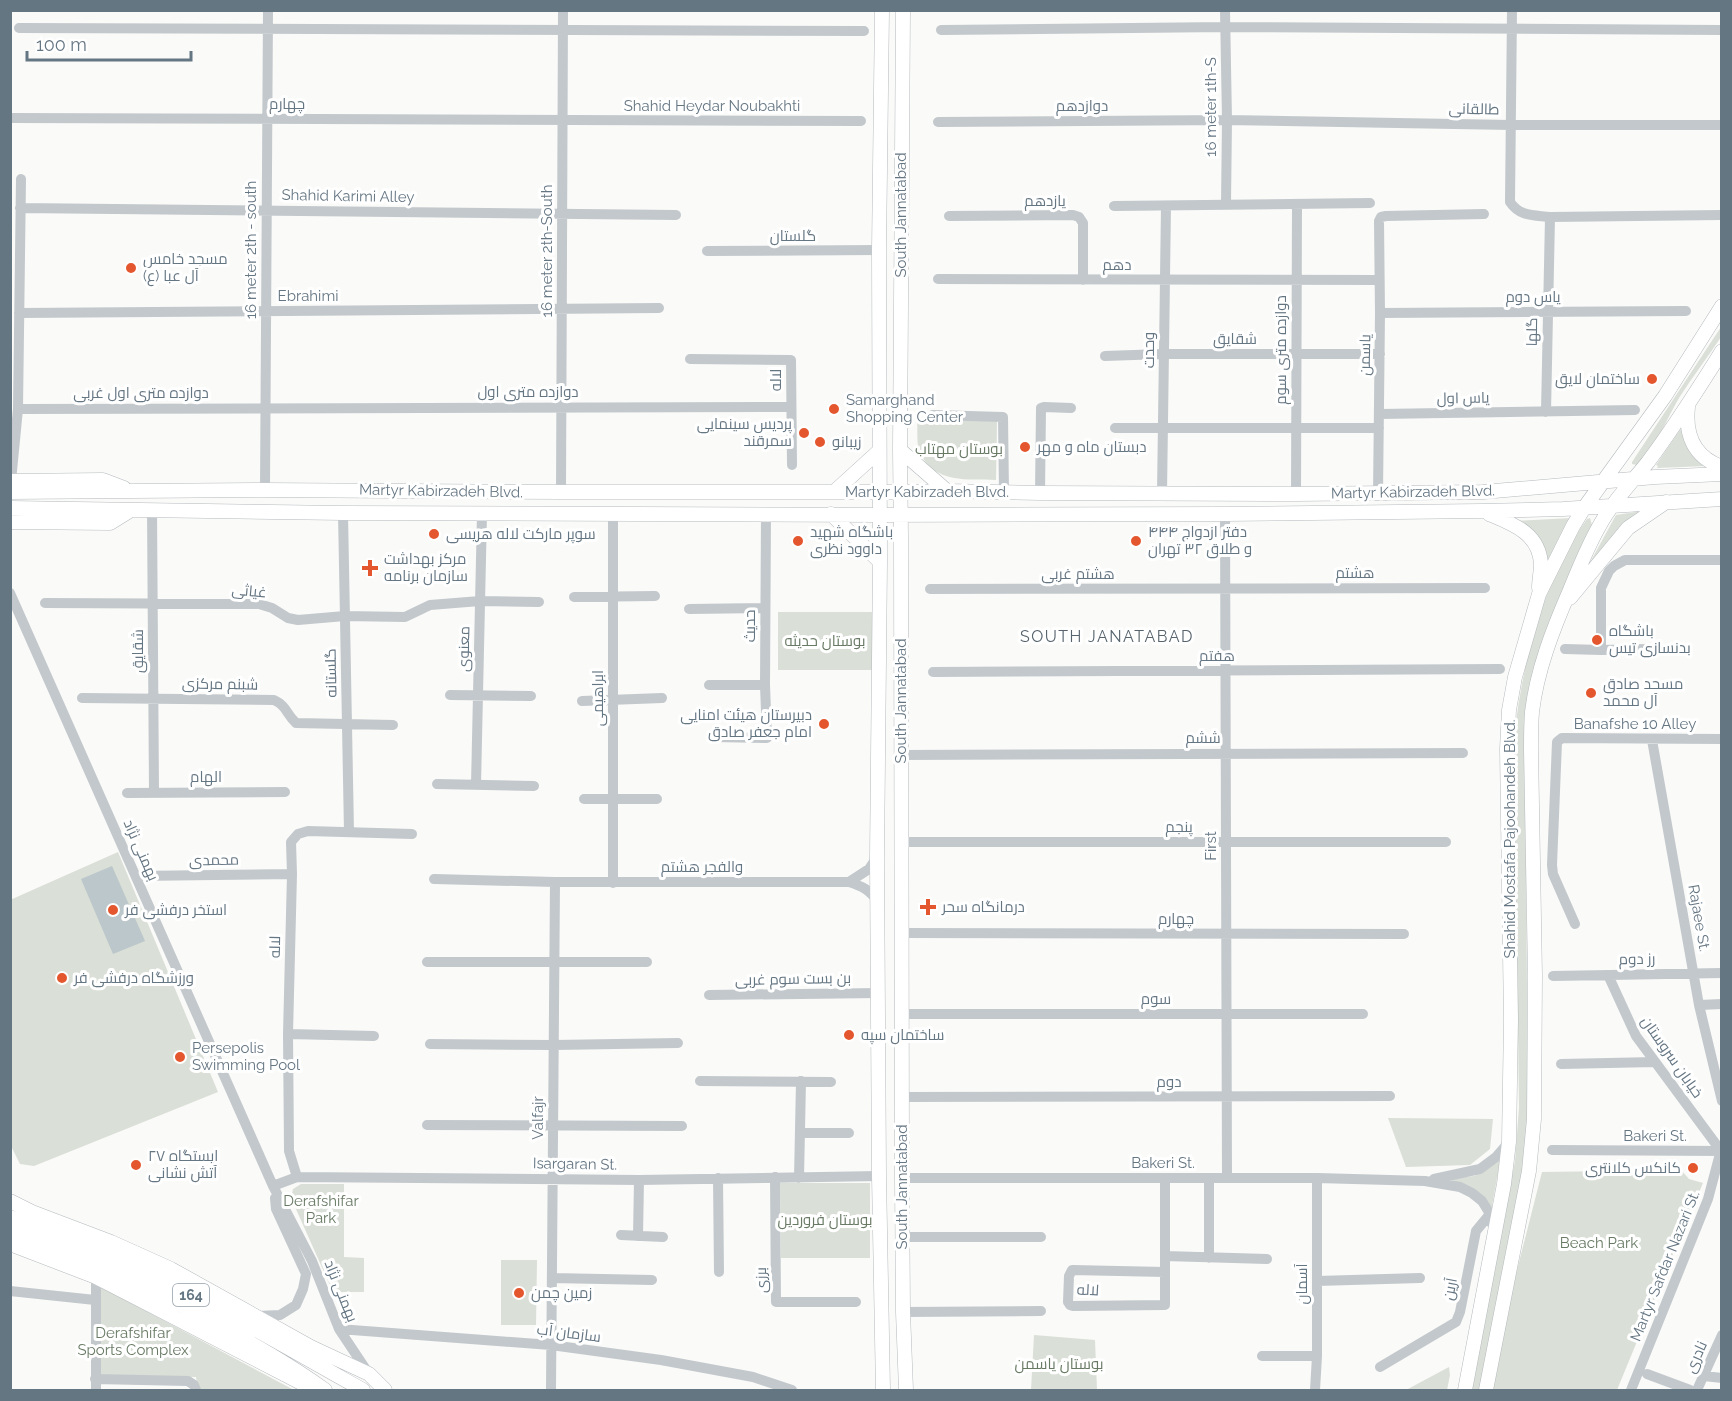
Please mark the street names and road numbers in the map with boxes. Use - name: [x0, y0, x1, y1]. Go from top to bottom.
- street label: 16 meter 1th-S: [1202, 57, 1220, 157]
- street label: چهارم: [269, 95, 305, 114]
- street label: Shahid Heydar Noubakhti: [624, 97, 800, 115]
- street label: دوازدهم: [1056, 97, 1108, 116]
- street label: طالقانی: [1448, 100, 1500, 119]
- street label: South Jannatabad: [892, 153, 910, 277]
- street label: 16 meter 2th - south: [242, 181, 260, 319]
- street label: 16 meter 2th-South: [538, 185, 556, 317]
- street label: Shahid Karimi Alley: [281, 186, 415, 206]
- street label: یازدهم: [1024, 192, 1066, 211]
- street label: گلستان: [770, 227, 816, 246]
- street label: دهم: [1102, 256, 1132, 275]
- street label: Ebrahimi: [278, 287, 338, 305]
- street label: یاس دوم: [1505, 288, 1561, 307]
- street label: دوازده متری سوم: [1272, 295, 1291, 405]
- street label: گلها: [1523, 317, 1542, 347]
- street label: شقایق: [1213, 330, 1257, 349]
- street label: وحدت: [1140, 332, 1158, 368]
- street label: یاسمن: [1356, 334, 1375, 376]
- street label: لاله: [767, 369, 785, 391]
- street label: دوازده متری اول: [477, 383, 579, 402]
- street label: دوازده متری اول غربی: [73, 384, 209, 403]
- street label: یاس اول: [1437, 389, 1489, 408]
- street label: Martyr Kabirzadeh Blvd.: [359, 481, 523, 501]
- street label: Martyr Kabirzadeh Blvd.: [1331, 482, 1495, 502]
- street label: Martyr Kabirzadeh Blvd.: [845, 483, 1009, 501]
- street label: هشتم: [1335, 564, 1375, 583]
- street label: هشتم غربی: [1041, 565, 1115, 584]
- street label: غیاثی: [231, 581, 267, 602]
- street label: حدیث: [741, 610, 759, 642]
- street label: معنوی: [455, 626, 474, 672]
- street label: شقایق: [129, 629, 148, 673]
- street label: South Jannatabad: [892, 639, 910, 763]
- street label: هفتم: [1199, 647, 1235, 666]
- street label: گلستانه: [322, 648, 340, 698]
- street label: ابراهیمی: [589, 670, 608, 726]
- street label: شبنم مرکزی: [182, 674, 258, 695]
- street label: Banafshe 10 Alley: [1574, 715, 1696, 733]
- street label: Shahid Mostafa Pajoohandeh Blvd.: [1501, 719, 1519, 959]
- street label: ششم: [1185, 729, 1221, 748]
- street label: الهام: [190, 768, 222, 787]
- street label: بهمنی نژاد: [119, 817, 163, 884]
- street label: پنجم: [1165, 818, 1193, 837]
- street label: First: [1202, 831, 1220, 861]
- street label: محمدی: [189, 851, 239, 870]
- street label: والفجر هشتم: [661, 858, 743, 877]
- street label: Rajaee St.: [1684, 883, 1714, 953]
- street label: چهارم: [1158, 910, 1194, 929]
- street label: لاله: [266, 936, 284, 958]
- street label: رز دوم: [1619, 950, 1655, 969]
- street label: بن بست سوم غربی: [735, 969, 851, 990]
- street label: سوم: [1141, 990, 1171, 1009]
- street label: خیابان سروستان: [1636, 1013, 1707, 1102]
- street label: دوم: [1157, 1073, 1181, 1092]
- street label: Valfajr: [529, 1096, 547, 1140]
- street label: South Jannatabad: [893, 1125, 911, 1249]
- street label: Bakeri St.: [1623, 1127, 1687, 1145]
- street label: Isargaran St.: [533, 1154, 617, 1174]
- street label: Bakeri St.: [1131, 1154, 1195, 1172]
- street label: Martyr Safdar Nazari St.: [1626, 1188, 1704, 1344]
- street label: بهمنی نژاد: [319, 1257, 362, 1325]
- street label: آسمان: [1293, 1264, 1312, 1304]
- street label: برزی: [752, 1267, 771, 1293]
- street label: آرین: [1439, 1276, 1462, 1302]
- street label: لاله: [1076, 1280, 1100, 1300]
- road number: 164: [173, 1284, 209, 1306]
- street label: سازمان آب: [536, 1320, 602, 1347]
- street label: نادری: [1681, 1338, 1712, 1376]

